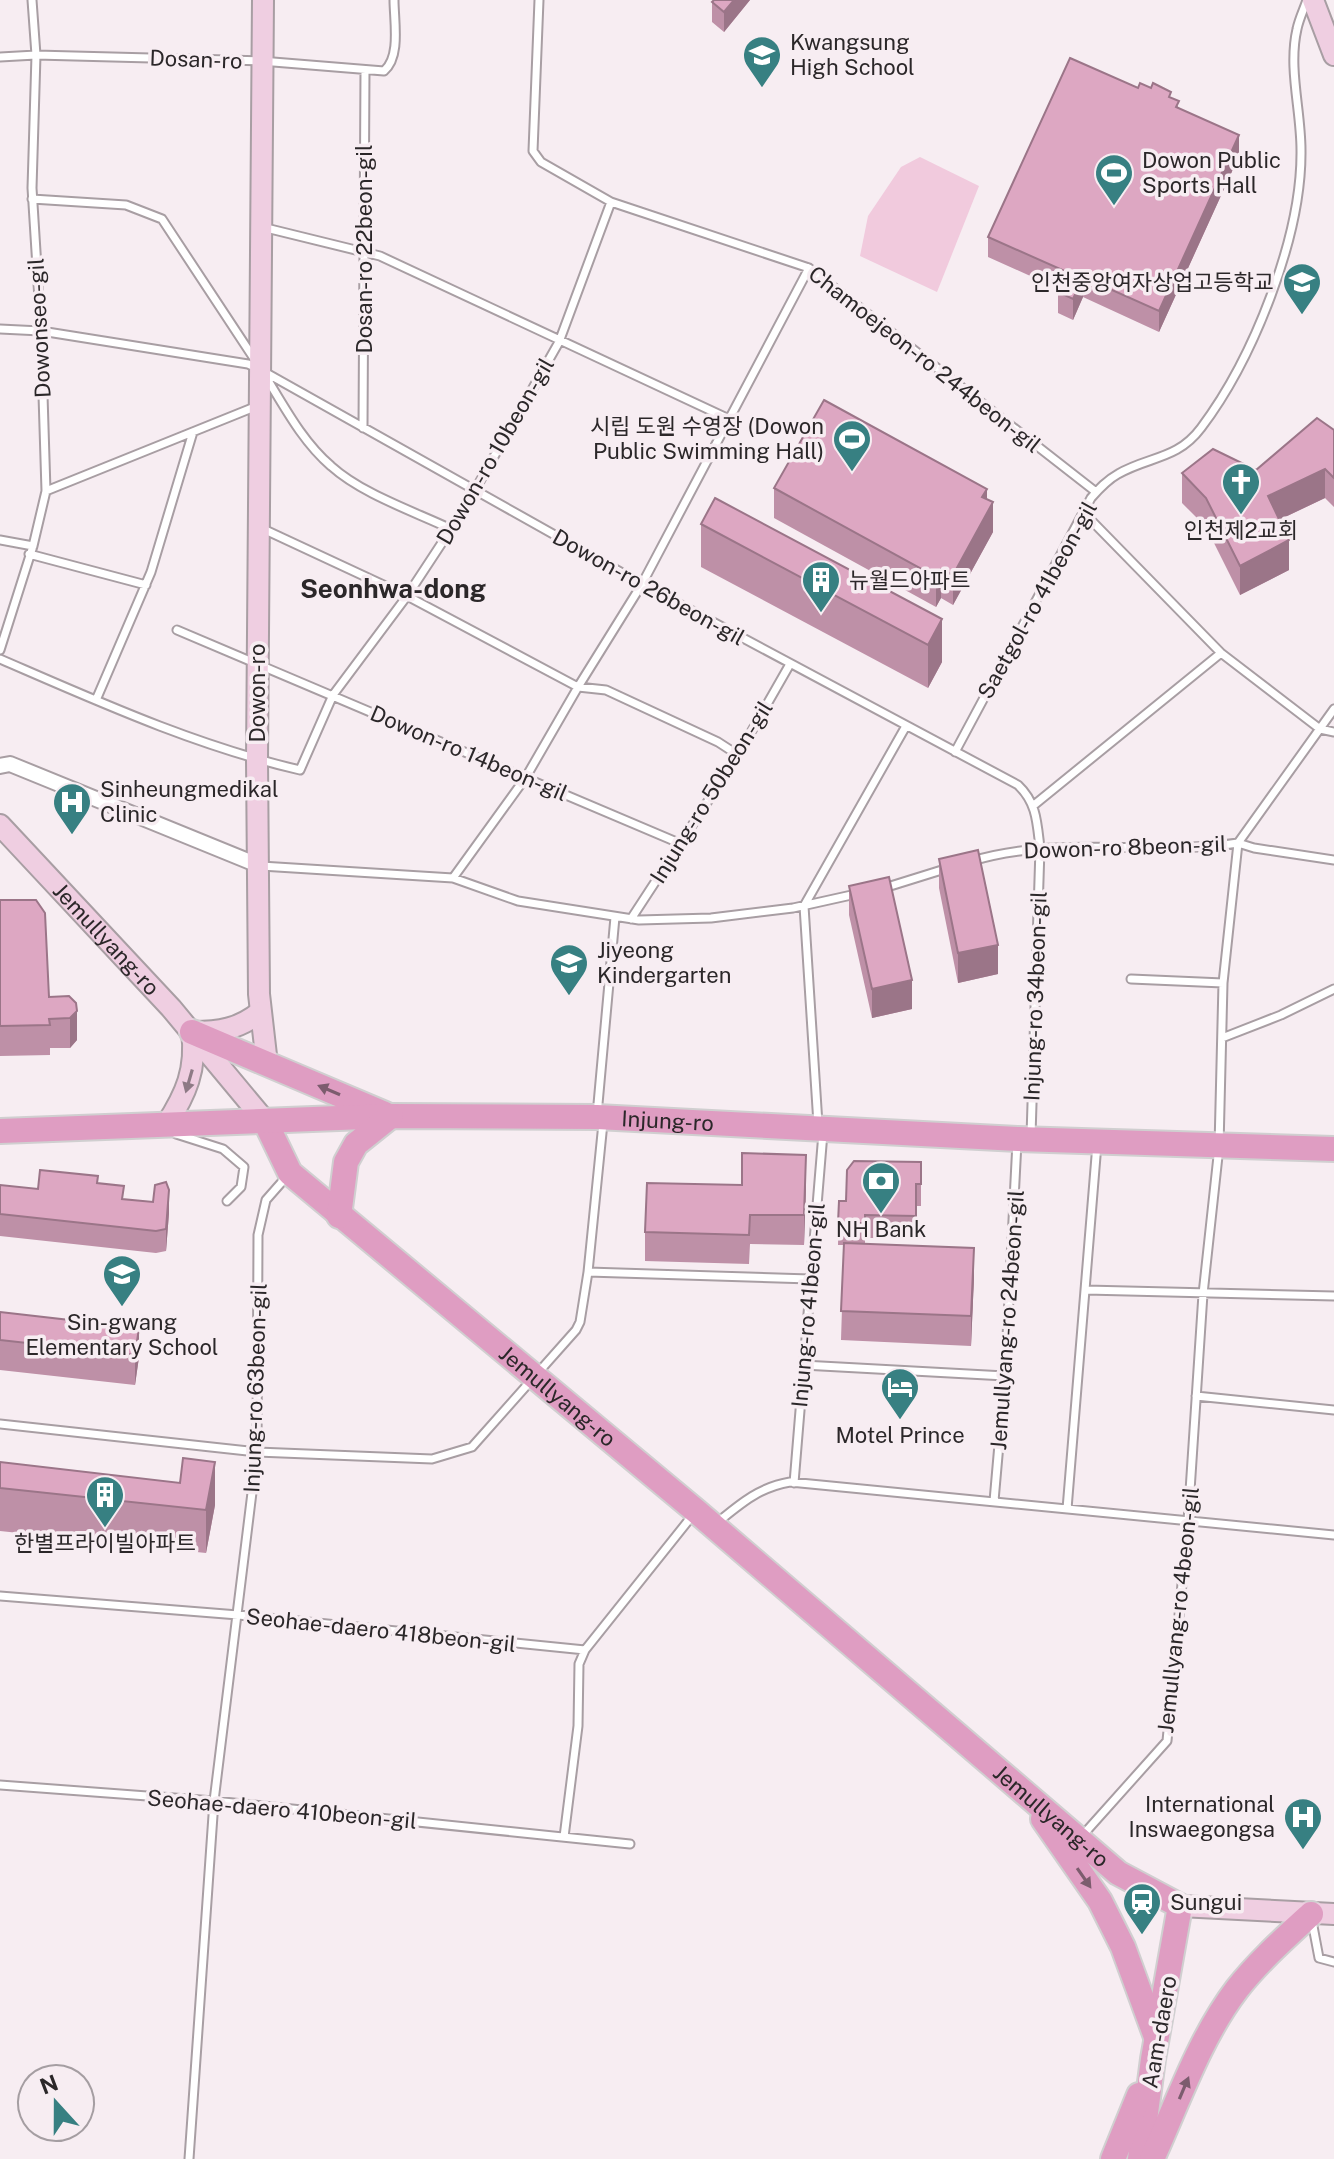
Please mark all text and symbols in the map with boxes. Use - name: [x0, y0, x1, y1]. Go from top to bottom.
- place label: Kwangsung High School: [790, 29, 915, 80]
- school or university icon: Kwangsung High School: [741, 34, 783, 89]
- street label: Dosan-ro: [149, 44, 243, 74]
- street label: Dosan-ro 22beon-gil: [351, 144, 377, 354]
- place label: Dowon Public Sports Hall: [1142, 147, 1281, 198]
- sports icon: Dowon Public Sports Hall: [1093, 152, 1135, 207]
- street label: Dowonseo-gil: [22, 257, 56, 399]
- street label: Chamoejeon-ro 244beon-gil: [804, 260, 1046, 458]
- school or university icon: 인천중앙여자상업고등학교: [1281, 261, 1323, 316]
- place label: 인천중앙여자상업고등학교: [1031, 269, 1274, 295]
- street label: Dowon-ro 10beon-gil: [431, 353, 559, 549]
- place label: 시립 도원 수영장 (Dowon Public Swimming Hall): [590, 413, 824, 464]
- sports icon: 시립 도원 수영장 (Dowon Public Swimming Hall): [831, 418, 873, 473]
- church icon: 인천제2교회: [1220, 461, 1262, 516]
- street label: Saetgol-ro 41beon-gil: [972, 497, 1102, 703]
- place label: 인천제2교회: [1184, 517, 1298, 543]
- street label: Dowon-ro 26beon-gil: [548, 523, 750, 651]
- building icon: 뉴월드아파트: [800, 559, 842, 614]
- place label: 뉴월드아파트: [849, 567, 970, 593]
- district label: Seonhwa-dong: [300, 573, 486, 604]
- street label: Dowon-ro: [244, 644, 270, 742]
- street label: Injung-ro 50beon-gil: [644, 696, 778, 888]
- street label: Dowon-ro 14beon-gil: [366, 700, 572, 806]
- place label: Sinheungmedikal Clinic: [100, 776, 279, 827]
- hospital icon: Sinheungmedikal Clinic: [51, 781, 93, 836]
- street label: Dowon-ro 8beon-gil: [1023, 830, 1227, 864]
- street label: Jemullyang-ro: [48, 878, 165, 1000]
- street label: Injung-ro 34beon-gil: [1018, 891, 1052, 1101]
- place label: Jiyeong Kindergarten: [597, 937, 731, 988]
- school or university icon: Jiyeong Kindergarten: [548, 942, 590, 997]
- one-way arrow: [182, 1069, 195, 1093]
- one-way arrow: [317, 1084, 341, 1097]
- street label: Injung-ro: [621, 1105, 714, 1136]
- bank icon: NH Bank: [860, 1160, 902, 1215]
- street label: Jemullyang-ro 24beon-gil: [985, 1189, 1029, 1451]
- street label: Injung-ro 41beon-gil: [786, 1202, 830, 1408]
- place label: NH Bank: [836, 1216, 926, 1242]
- school or university icon: Sin-gwang Elementary School: [101, 1253, 143, 1308]
- street label: Injung-ro 63beon-gil: [238, 1283, 272, 1493]
- place label: Sin-gwang Elementary School: [25, 1309, 219, 1360]
- street label: Jemullyang-ro: [494, 1340, 621, 1452]
- hotel icon: Motel Prince: [879, 1366, 921, 1421]
- place label: Motel Prince: [835, 1422, 965, 1448]
- building icon: 한별프라이빌아파트: [84, 1474, 126, 1529]
- street label: Jemullyang-ro 4beon-gil: [1152, 1485, 1204, 1735]
- place label: 한별프라이빌아파트: [14, 1530, 196, 1556]
- street label: Seohae-daero 418beon-gil: [245, 1603, 517, 1657]
- street label: Jemullyang-ro: [988, 1759, 1114, 1872]
- street label: Seohae-daero 410beon-gil: [146, 1784, 418, 1834]
- place label: International Inswaegongsa: [1129, 1791, 1275, 1842]
- hospital icon: International Inswaegongsa: [1282, 1796, 1324, 1851]
- one-way arrow: [1076, 1867, 1091, 1888]
- station icon: Sungui: [1121, 1881, 1163, 1936]
- place label: Sungui: [1170, 1889, 1242, 1915]
- street label: Aam-daero: [1136, 1974, 1182, 2090]
- north arrow: [16, 2063, 96, 2143]
- text: N: [36, 2069, 62, 2100]
- one-way arrow: [1177, 2076, 1191, 2100]

